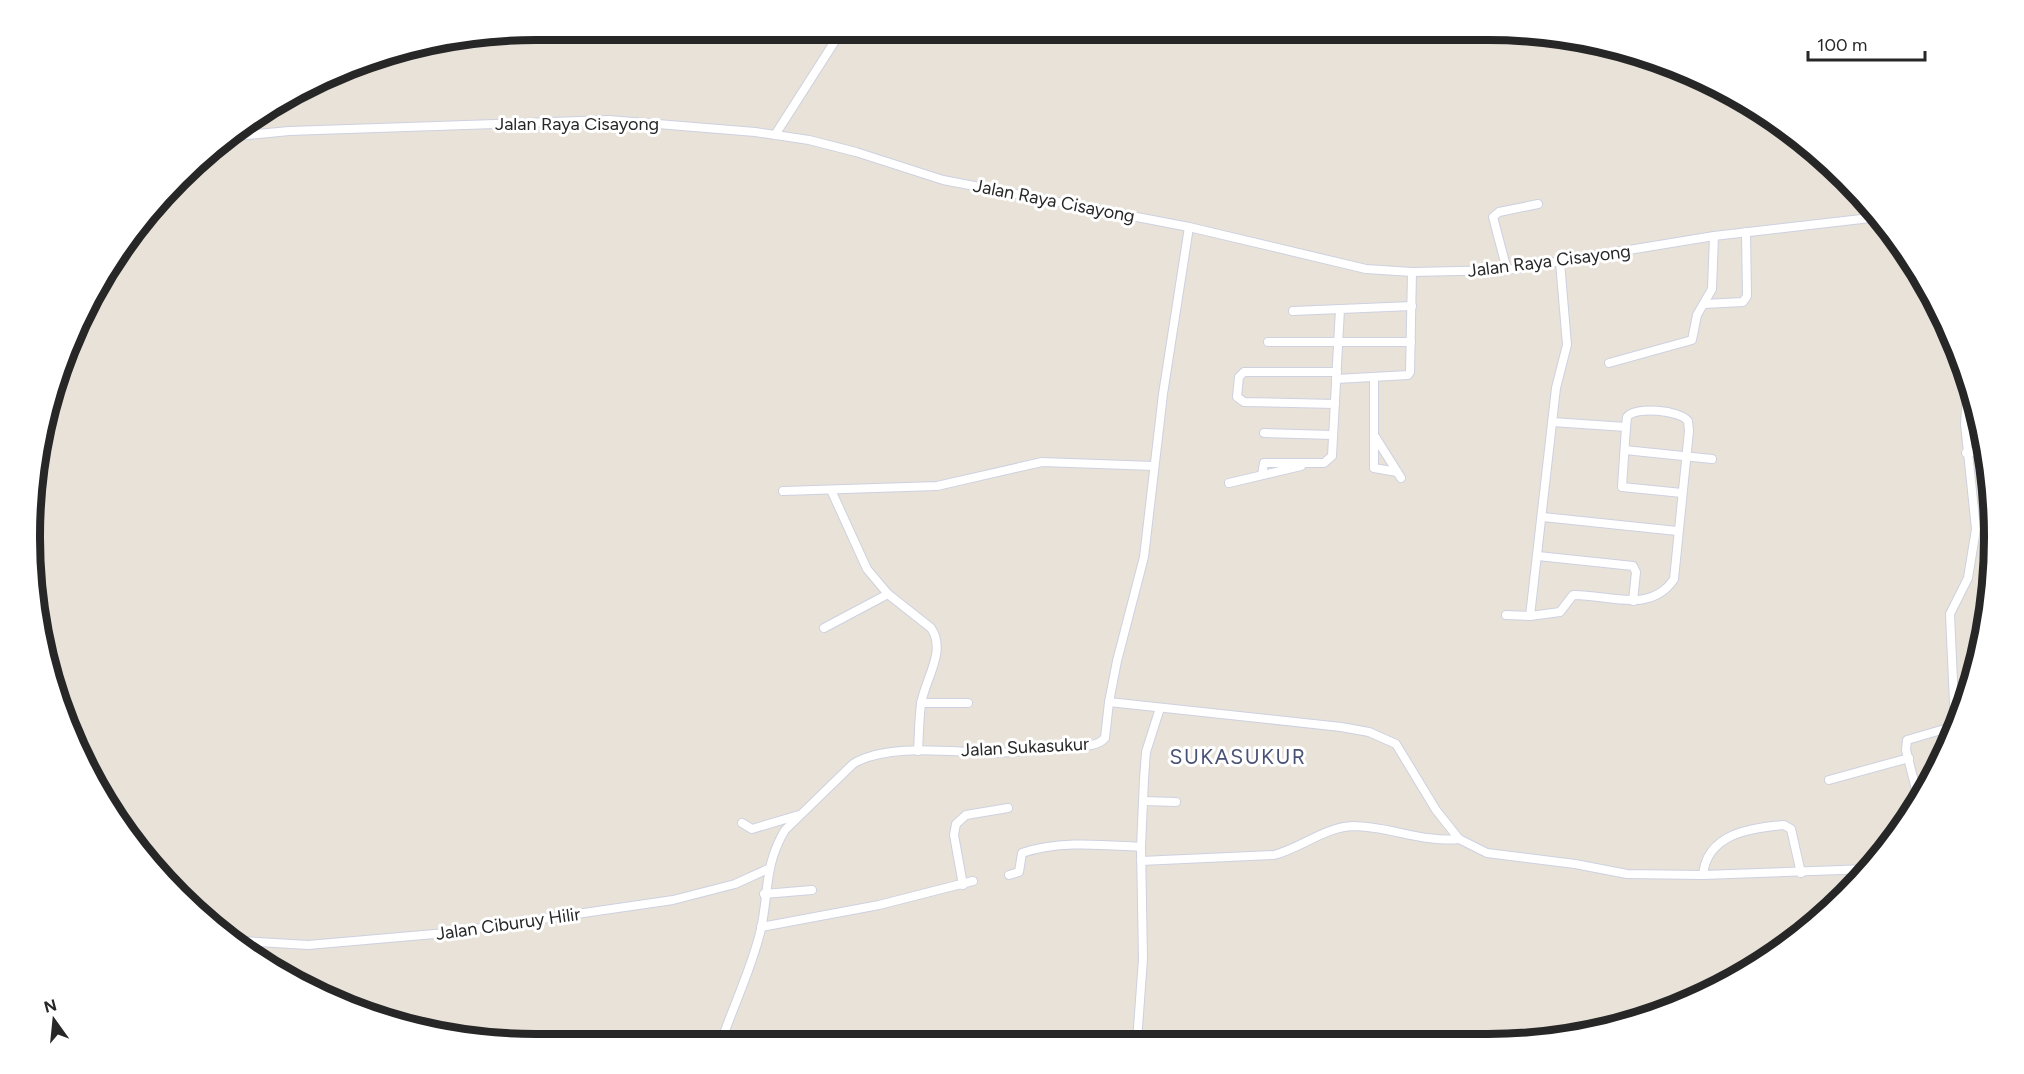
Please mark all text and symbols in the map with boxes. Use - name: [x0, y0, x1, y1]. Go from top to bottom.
- scale bar: [1808, 24, 1925, 62]
- text: 100 m: [1817, 34, 1867, 56]
- street label: Jalan Raya Cisayong: [495, 113, 659, 135]
- street label: Jalan Raya Cisayong: [971, 175, 1137, 227]
- street label: Jalan Raya Cisayong: [1466, 240, 1632, 282]
- street label: Jalan Sukasukur: [960, 733, 1090, 761]
- district label: SUKASUKUR: [1170, 744, 1306, 769]
- street label: Jalan Ciburuy Hilir: [434, 903, 582, 945]
- north arrow: [24, 990, 84, 1050]
- text: N: [42, 995, 59, 1017]

